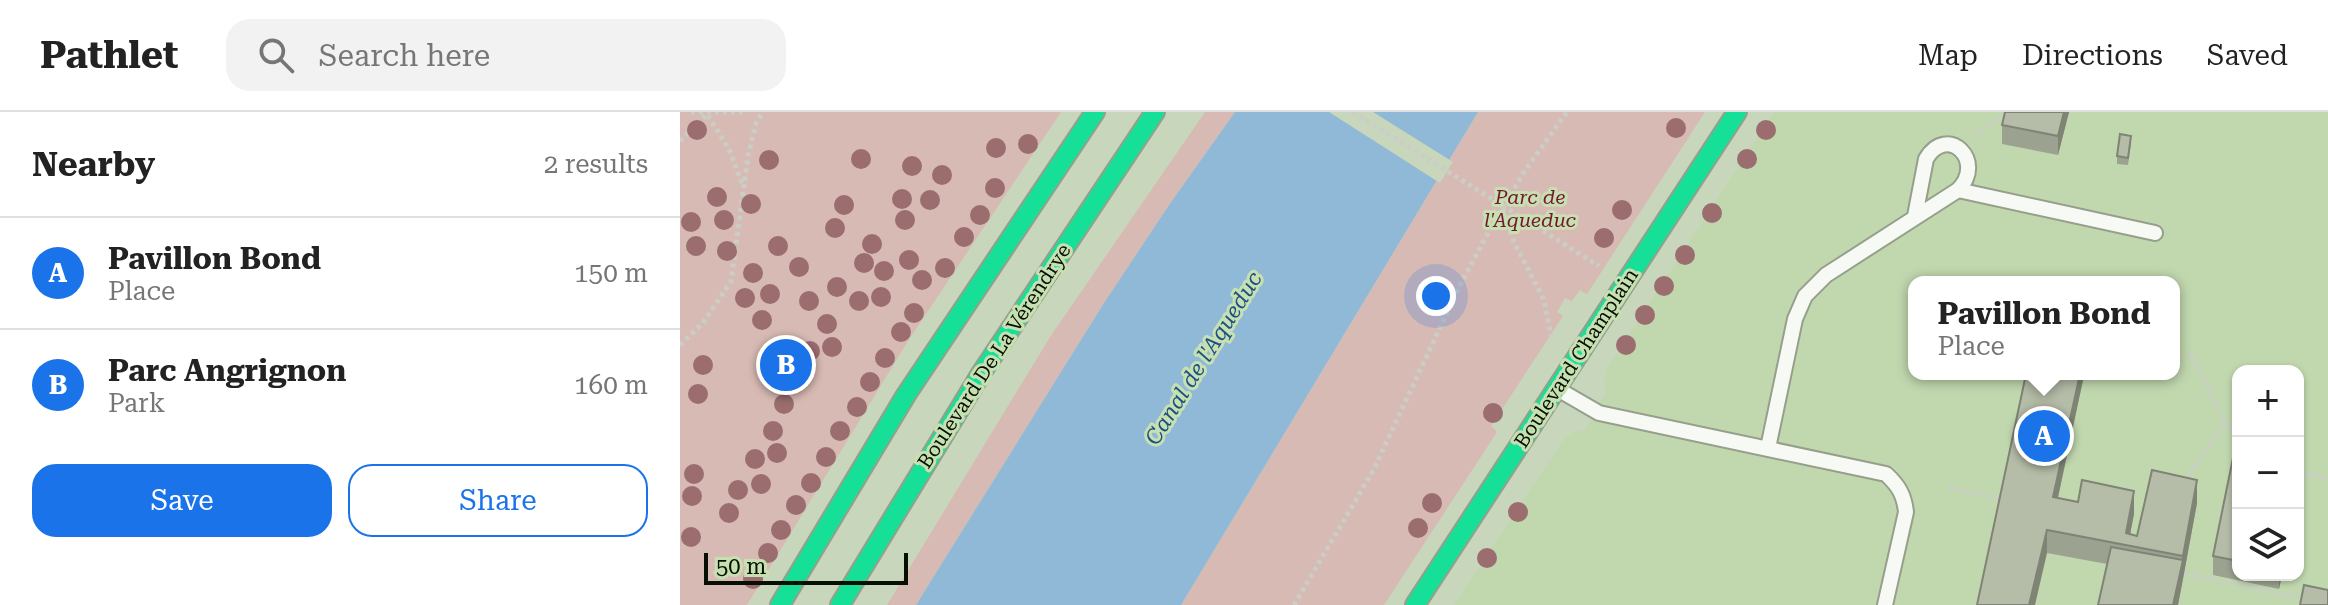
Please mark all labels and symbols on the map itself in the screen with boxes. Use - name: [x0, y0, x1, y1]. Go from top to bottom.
- park label: Parc de l'Aqueduc: [1484, 185, 1577, 232]
- street label: Boulevard De La Vérendrye: [912, 239, 1076, 473]
- street label: Boulevard Champlain: [1509, 264, 1643, 452]
- water label: Canal de l'Aqueduc: [1140, 267, 1267, 449]
- your location: [1416, 276, 1456, 316]
- pin: B: [760, 335, 812, 395]
- pin: A: [2018, 406, 2070, 466]
- scale bar: [704, 549, 908, 585]

